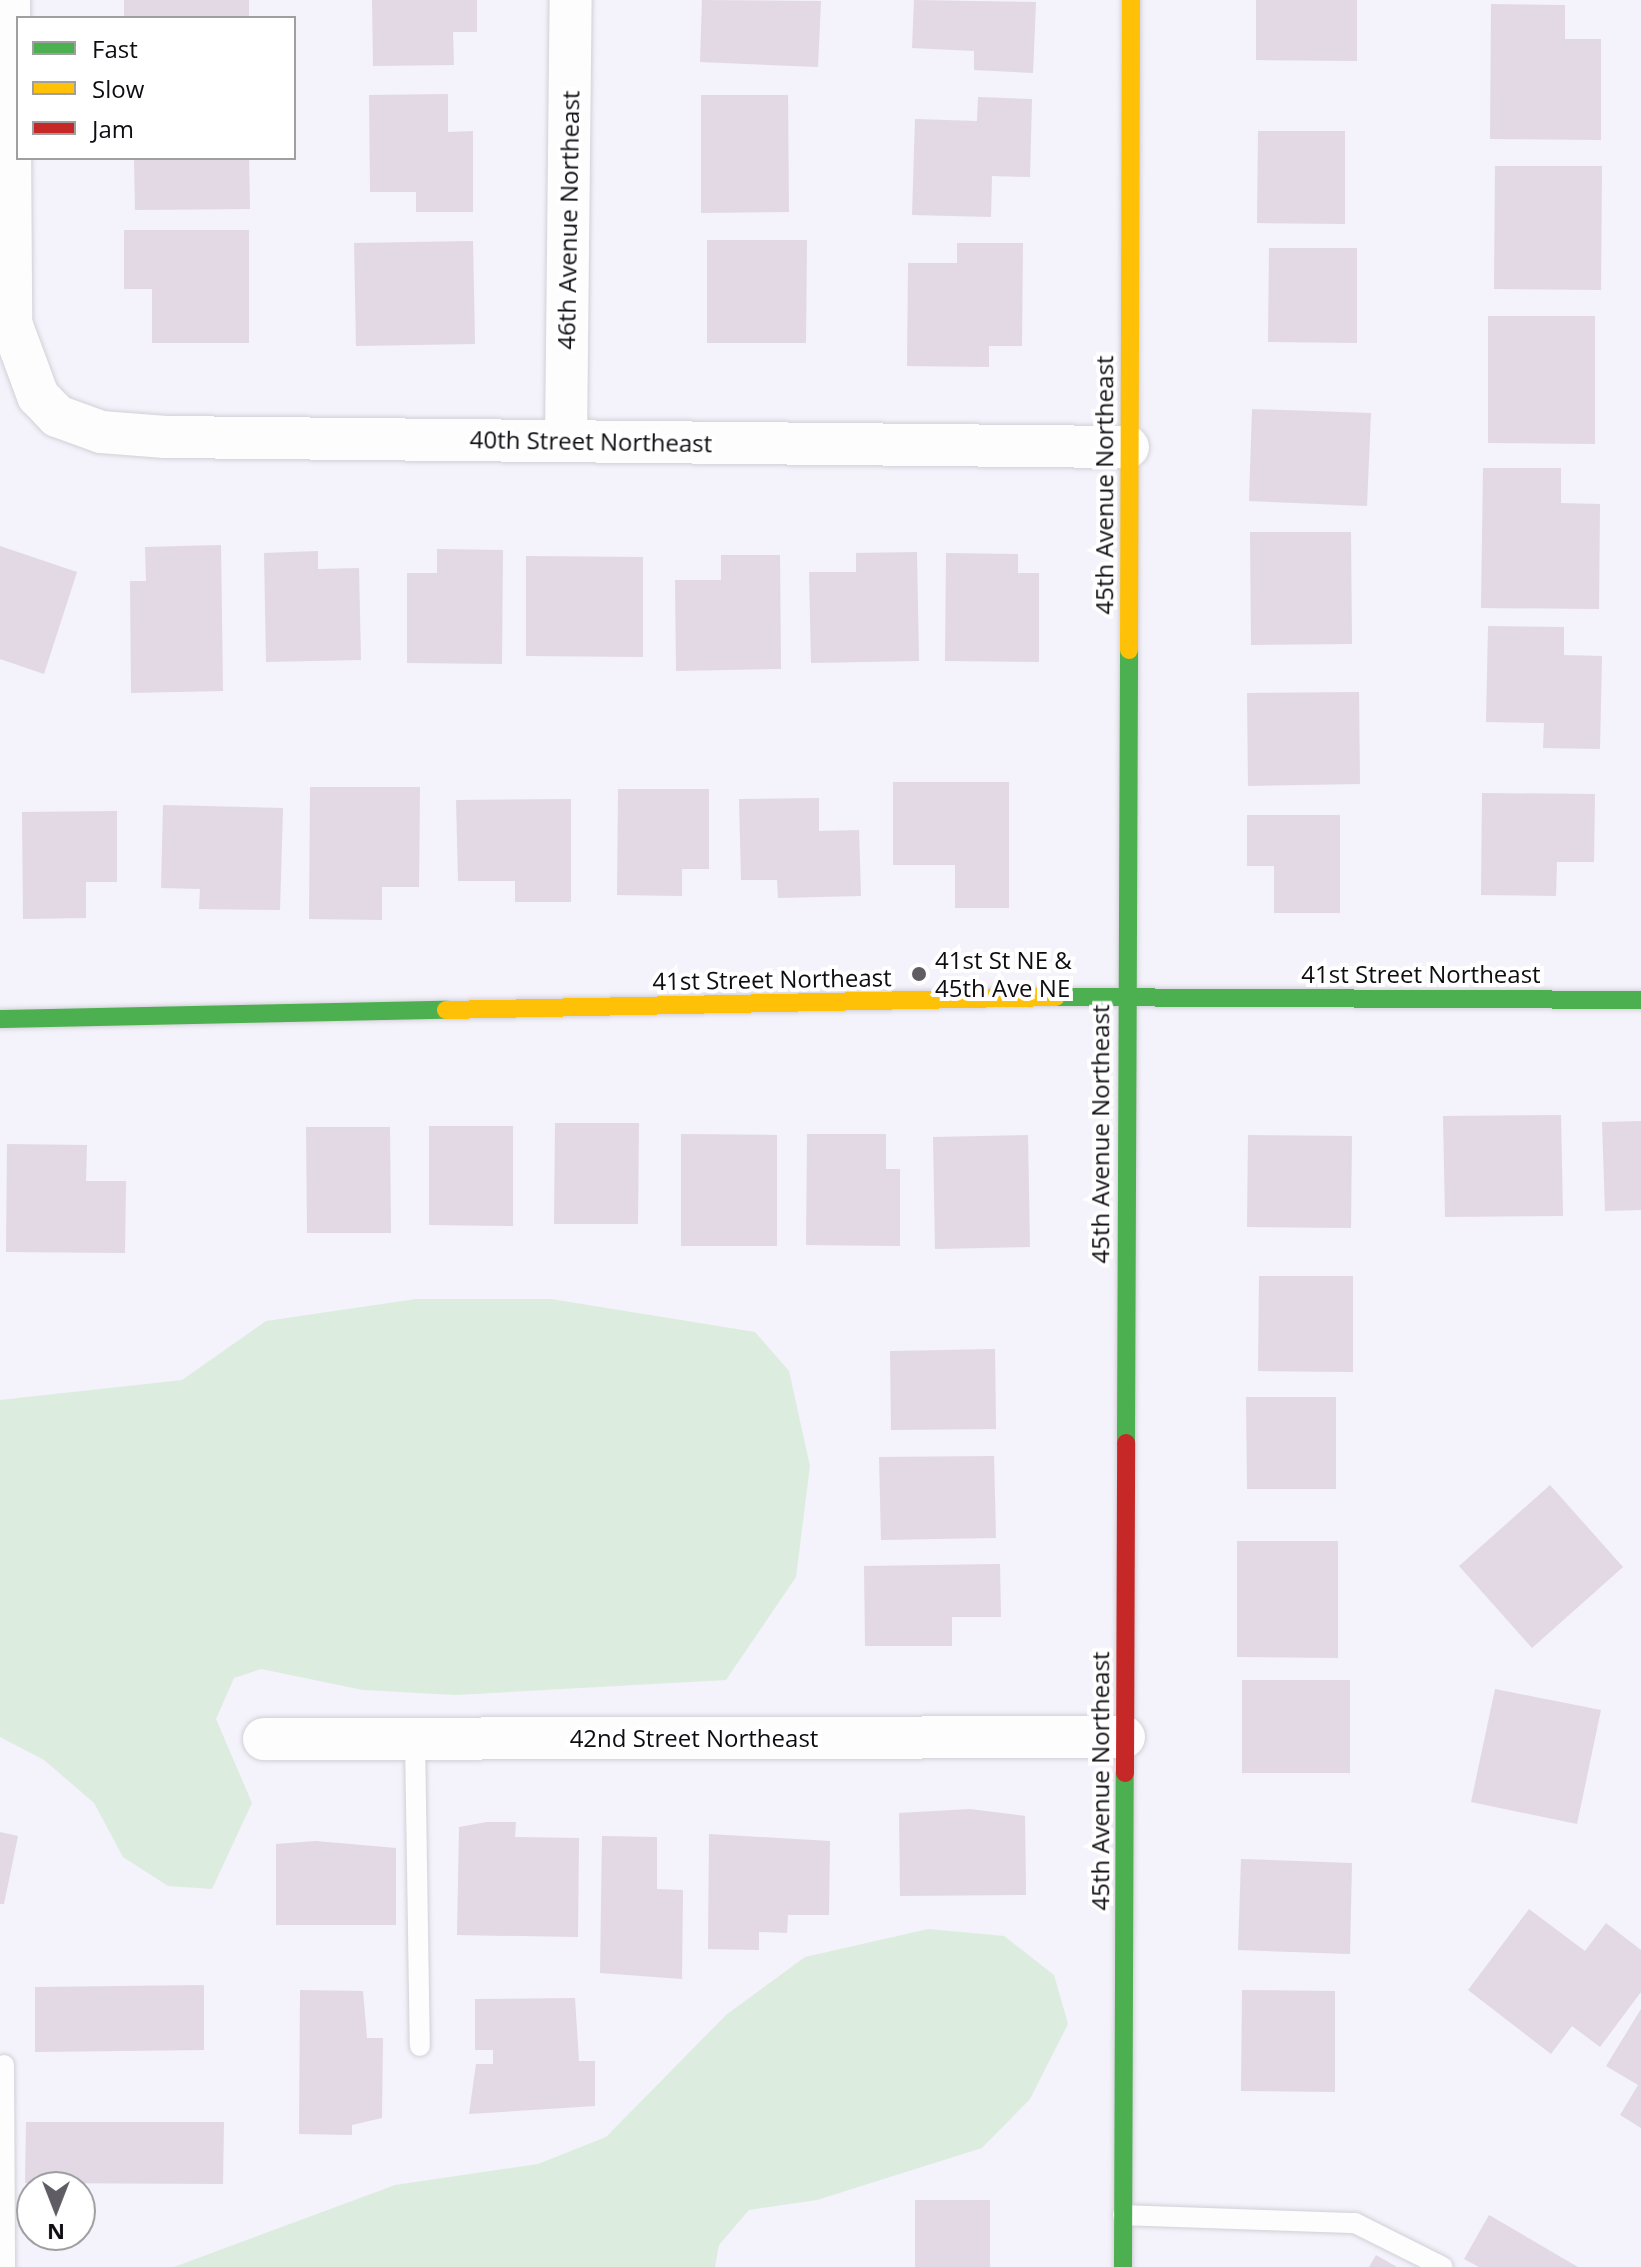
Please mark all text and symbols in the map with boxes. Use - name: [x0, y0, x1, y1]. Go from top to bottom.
- legend: [16, 16, 296, 160]
- text: Fast: [92, 32, 138, 65]
- text: Slow: [92, 72, 144, 105]
- street label: 46th Avenue Northeast: [551, 90, 585, 350]
- text: Jam: [92, 112, 134, 145]
- street label: 45th Avenue Northeast: [1090, 355, 1118, 615]
- street label: 40th Street Northeast: [469, 424, 713, 458]
- place label: 41st St NE & 45th Ave NE: [935, 946, 1072, 1002]
- street label: 41st Street Northeast: [1301, 960, 1541, 988]
- street label: 41st Street Northeast: [652, 963, 892, 995]
- marker: 41st St NE & 45th Ave NE: [910, 965, 928, 983]
- street label: 45th Avenue Northeast: [1086, 1004, 1114, 1264]
- street label: 45th Avenue Northeast: [1086, 1651, 1114, 1911]
- street label: 42nd Street Northeast: [570, 1724, 818, 1752]
- north arrow: [16, 2171, 96, 2251]
- text: N: [47, 2218, 65, 2248]

